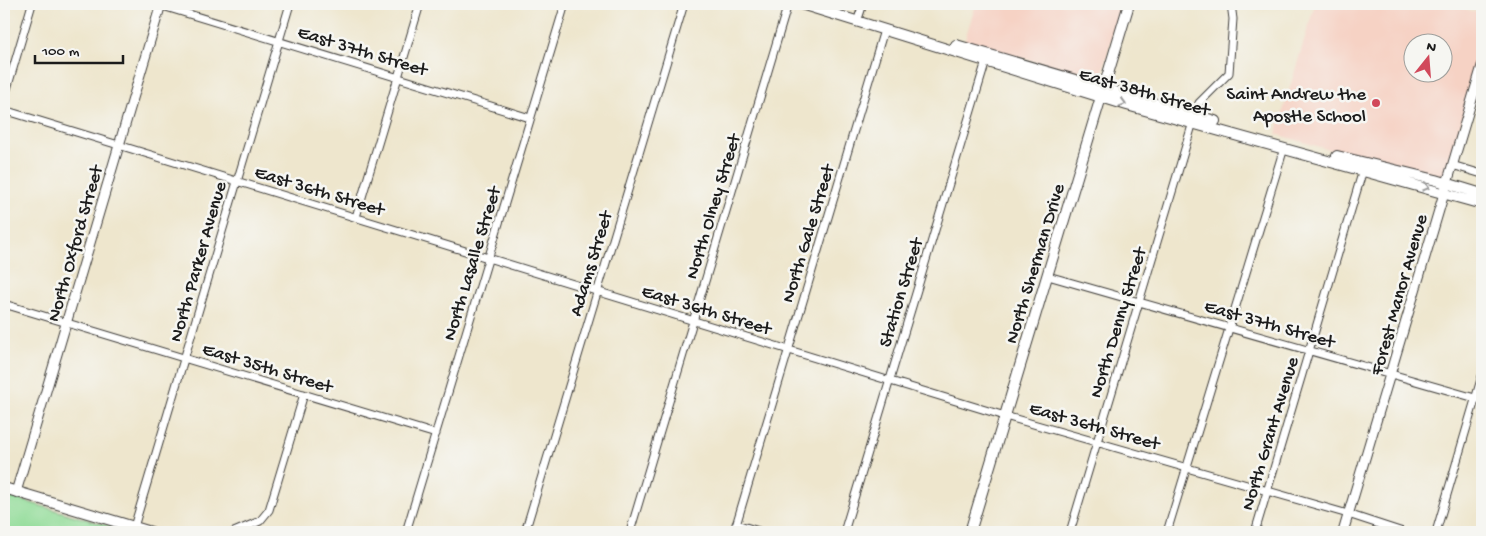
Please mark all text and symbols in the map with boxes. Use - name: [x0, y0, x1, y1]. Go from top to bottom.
- street label: East 37th Street: [294, 22, 432, 84]
- scale bar: [35, 32, 122, 64]
- north arrow: [1404, 32, 1454, 82]
- text: N: [1424, 38, 1438, 57]
- text: 100 m: [41, 43, 80, 61]
- street label: East 38th Street: [1076, 64, 1214, 124]
- place label: Saint Andrew the Apostle School: [1226, 84, 1366, 129]
- marker: Saint Andrew the Apostle School: [1370, 97, 1382, 109]
- one-way arrow: [1118, 98, 1126, 108]
- street label: North Olney Street: [681, 130, 748, 282]
- street label: North Gale Street: [777, 160, 842, 306]
- street label: North Oxford Street: [43, 161, 110, 325]
- street label: East 36th Street: [251, 162, 389, 224]
- street label: North Parker Avenue: [165, 179, 233, 345]
- street label: North Sherman Drive: [1001, 181, 1072, 347]
- street label: North Lasalle Street: [439, 182, 508, 344]
- one-way arrow: [1421, 182, 1429, 192]
- street label: Adams Street: [565, 207, 620, 319]
- street label: Forest Manor Avenue: [1366, 212, 1434, 379]
- street label: Station Street: [875, 233, 931, 350]
- street label: North Denny Street: [1086, 243, 1154, 401]
- street label: East 36th Street: [638, 281, 776, 343]
- street label: East 37th Street: [1201, 296, 1339, 356]
- street label: East 35th Street: [199, 339, 337, 401]
- street label: North Grant Avenue: [1237, 354, 1306, 513]
- street label: East 36th Street: [1026, 398, 1164, 458]

